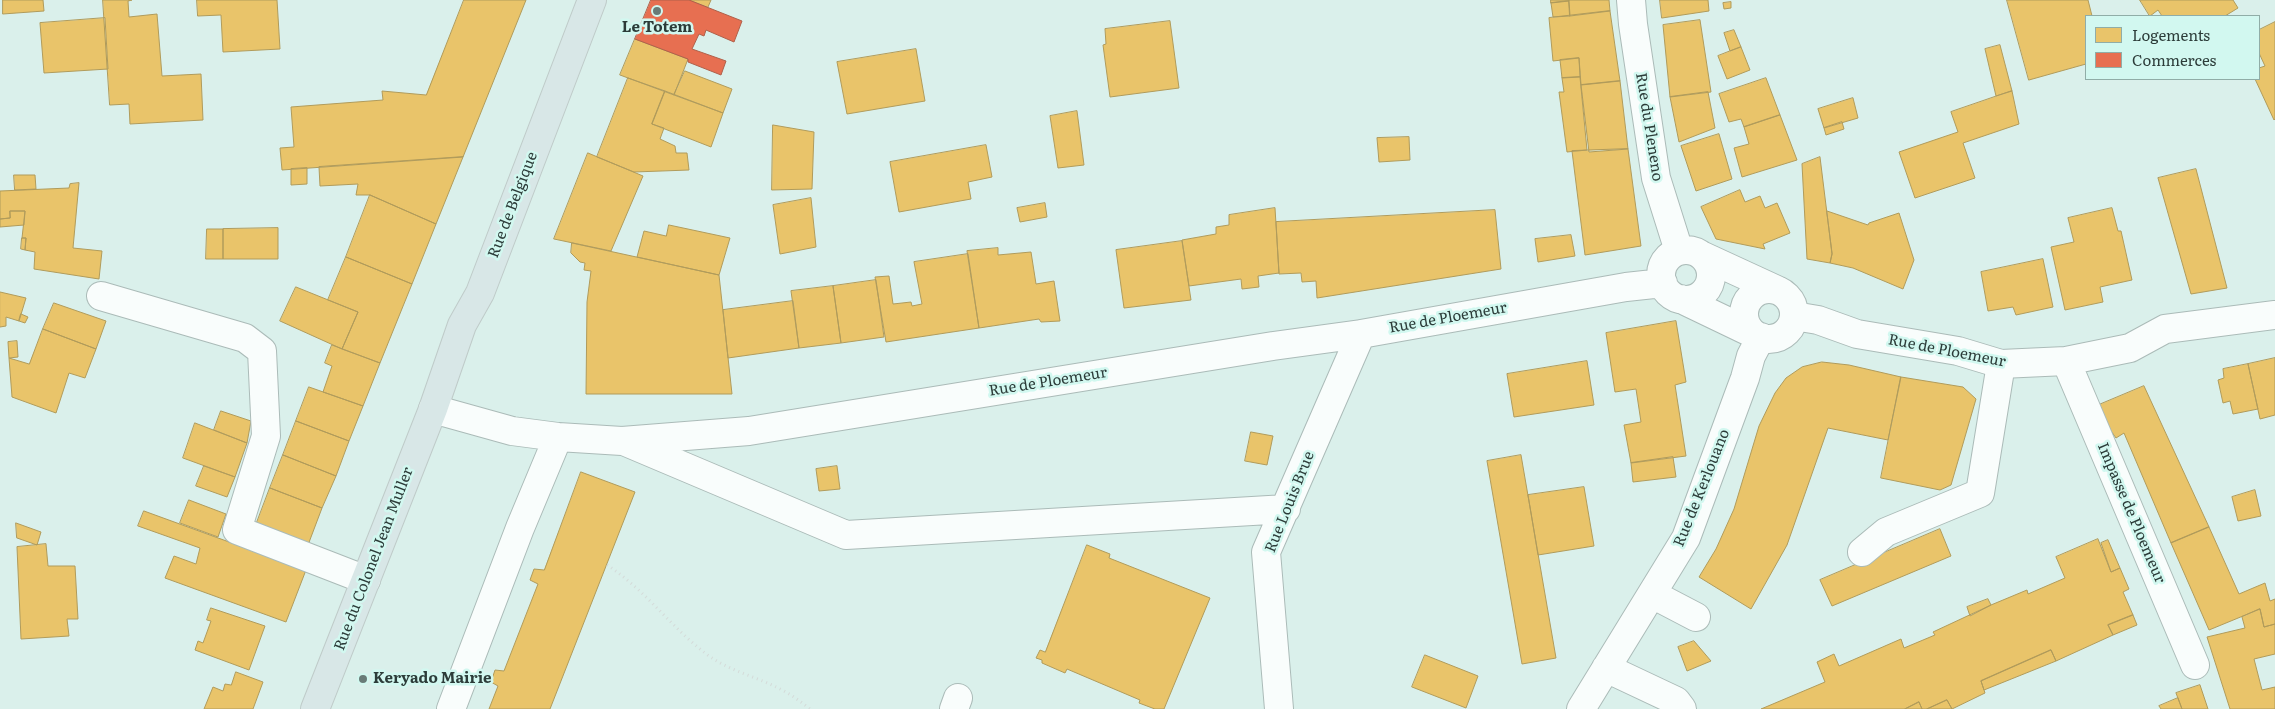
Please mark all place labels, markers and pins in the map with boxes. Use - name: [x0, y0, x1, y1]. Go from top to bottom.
- marker: Le Totem: [651, 5, 663, 17]
- place label: Le Totem: [622, 19, 692, 37]
- place label: Keryado Mairie: [373, 670, 492, 688]
- marker: Keryado Mairie: [357, 673, 369, 685]

